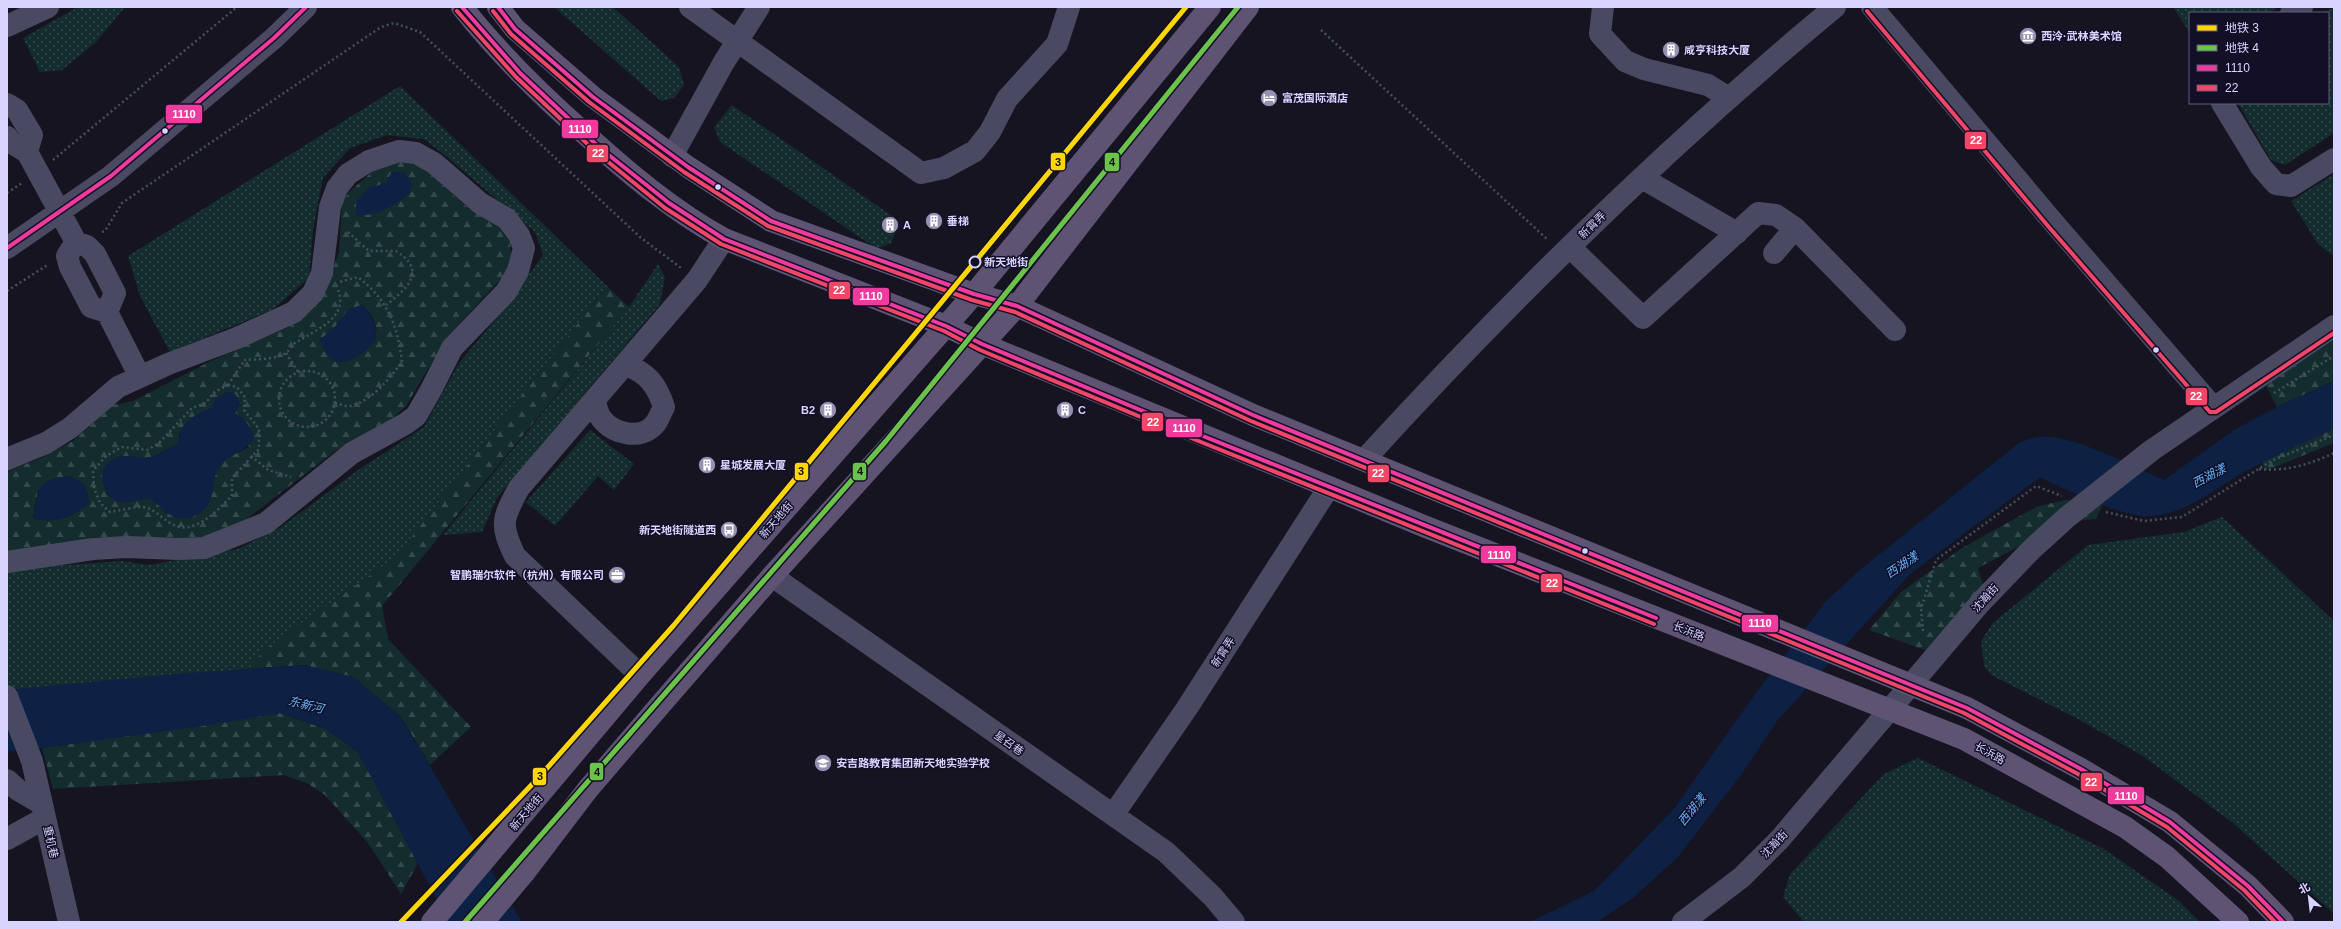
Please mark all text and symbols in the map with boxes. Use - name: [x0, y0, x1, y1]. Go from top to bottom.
- legend: [2189, 12, 2329, 104]
- text: 地铁 3: [2225, 21, 2259, 35]
- museum icon: 西泠·武林美术馆: [2018, 26, 2038, 46]
- place label: 西泠·武林美术馆: [2041, 30, 2122, 42]
- building icon: 咸亨科技大厦: [1661, 40, 1681, 60]
- text: 地铁 4: [2225, 41, 2259, 55]
- place label: 咸亨科技大厦: [1684, 44, 1750, 56]
- text: 1110: [2225, 61, 2250, 75]
- text: 22: [2225, 81, 2239, 95]
- hotel icon: 富茂国际酒店: [1259, 88, 1279, 108]
- place label: 富茂国际酒店: [1282, 92, 1348, 104]
- line badge: 1110: [165, 104, 203, 124]
- text: 1110: [172, 108, 196, 120]
- line badge: 1110: [561, 119, 599, 139]
- text: 1110: [568, 123, 592, 135]
- unlabelled marker: [160, 126, 170, 136]
- line badge: 22: [1964, 131, 1987, 150]
- text: 22: [1970, 134, 1982, 146]
- line badge: 22: [586, 144, 609, 163]
- text: 22: [592, 147, 604, 159]
- line badge: 3: [1050, 152, 1066, 171]
- line badge: 4: [1104, 152, 1120, 172]
- text: 3: [1055, 156, 1061, 168]
- text: 4: [1109, 156, 1116, 168]
- unlabelled marker: [713, 182, 723, 192]
- street label: 新霄弄: [1576, 209, 1608, 241]
- building icon: 垂梯: [924, 211, 944, 231]
- building icon: A: [880, 215, 900, 235]
- place label: 垂梯: [947, 215, 969, 227]
- place label: A: [903, 219, 911, 231]
- marker: 新天地街: [968, 255, 982, 269]
- place label: 新天地街: [984, 256, 1028, 268]
- line badge: 22: [828, 281, 851, 300]
- text: 22: [833, 284, 845, 296]
- line badge: 1110: [852, 287, 890, 306]
- text: 1110: [859, 290, 883, 302]
- unlabelled marker: [2151, 345, 2161, 355]
- line badge: 22: [2185, 387, 2208, 406]
- text: 22: [2190, 390, 2202, 402]
- building icon: B2: [818, 400, 838, 420]
- building icon: C: [1055, 400, 1075, 420]
- place label: B2: [801, 404, 815, 416]
- place label: C: [1078, 404, 1086, 416]
- line badge: 22: [1141, 412, 1164, 432]
- text: 22: [1147, 416, 1159, 428]
- line badge: 1110: [1165, 418, 1203, 438]
- text: 1110: [1172, 422, 1196, 434]
- building icon: 星城发展大厦: [697, 455, 717, 475]
- place label: 星城发展大厦: [720, 459, 786, 471]
- water label: 西湖漾: [2190, 460, 2230, 491]
- line badge: 3: [794, 462, 809, 481]
- line badge: 4: [852, 462, 867, 481]
- line badge: 22: [1367, 464, 1390, 483]
- text: 3: [798, 465, 804, 477]
- text: 4: [857, 465, 864, 477]
- text: 22: [1372, 467, 1384, 479]
- street label: 新天地街: [757, 499, 795, 541]
- bus stop icon: 新天地街隧道西: [719, 520, 739, 540]
- place label: 新天地街隧道西: [639, 524, 716, 536]
- line badge: 1110: [1480, 545, 1517, 564]
- unlabelled marker: [1580, 546, 1590, 556]
- water label: 西湖漾: [1883, 548, 1922, 581]
- text: 1110: [1487, 549, 1511, 561]
- office icon: 智鹏瑞尔软件（杭州）有限公司: [607, 565, 627, 585]
- place label: 智鹏瑞尔软件（杭州）有限公司: [450, 569, 604, 581]
- line badge: 22: [1540, 573, 1563, 593]
- text: 22: [1546, 577, 1558, 589]
- street label: 沈瀚街: [1970, 582, 2000, 614]
- line badge: 1110: [1741, 614, 1779, 633]
- text: 1110: [1748, 617, 1772, 629]
- street label: 长浜路: [1671, 619, 1707, 643]
- street label: 新霄弄: [1209, 635, 1237, 669]
- water label: 东新河: [287, 694, 327, 717]
- street label: 星召巷: [992, 729, 1026, 757]
- street label: 长浜路: [1973, 740, 2007, 766]
- school or university icon: 安吉路教育集团新天地实验学校: [813, 753, 833, 773]
- place label: 安吉路教育集团新天地实验学校: [836, 757, 990, 769]
- line badge: 4: [589, 762, 604, 781]
- text: 4: [594, 766, 601, 778]
- line badge: 3: [532, 767, 547, 786]
- text: 3: [537, 770, 543, 782]
- line badge: 22: [2080, 772, 2103, 792]
- text: 22: [2085, 776, 2097, 788]
- line badge: 1110: [2107, 786, 2145, 805]
- water label: 西湖漾: [1675, 790, 1710, 828]
- text: 1110: [2114, 790, 2138, 802]
- street label: 新天地街: [507, 791, 545, 833]
- street label: 重机巷: [41, 825, 61, 859]
- street label: 沈瀚街: [1758, 828, 1790, 860]
- north arrow: [2289, 877, 2329, 917]
- text: 北: [2297, 880, 2312, 896]

